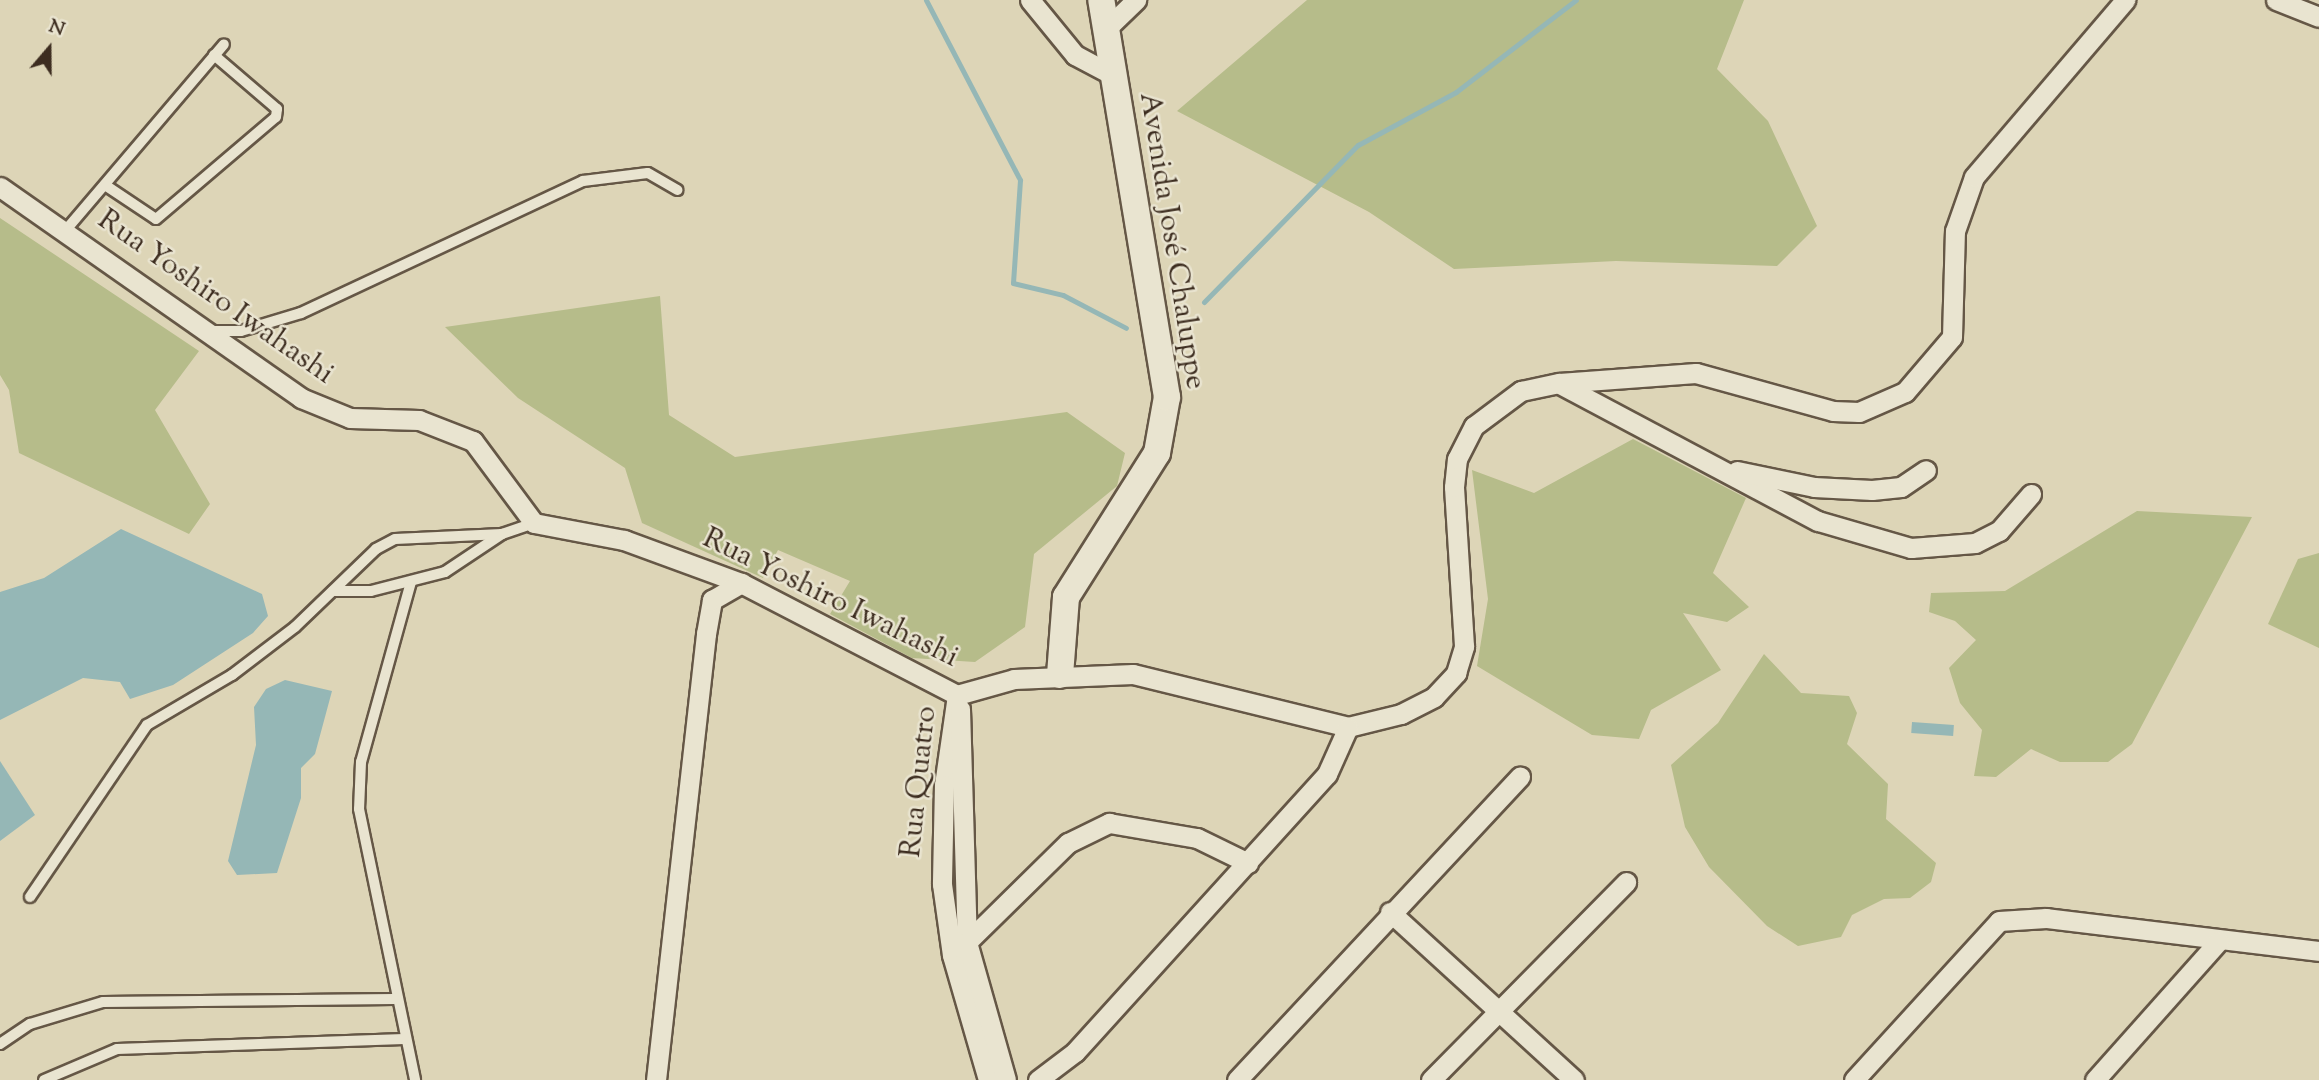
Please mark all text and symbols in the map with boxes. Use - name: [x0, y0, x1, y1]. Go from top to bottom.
- north arrow: [14, 14, 84, 84]
- text: N: [45, 14, 68, 44]
- street label: Avenida José Chaluppe: [1130, 90, 1212, 392]
- street label: Rua Yoshiro Iwahashi: [90, 203, 340, 393]
- street label: Rua Yoshiro Iwahashi: [696, 521, 964, 677]
- street label: Rua Quatro: [894, 705, 946, 859]

